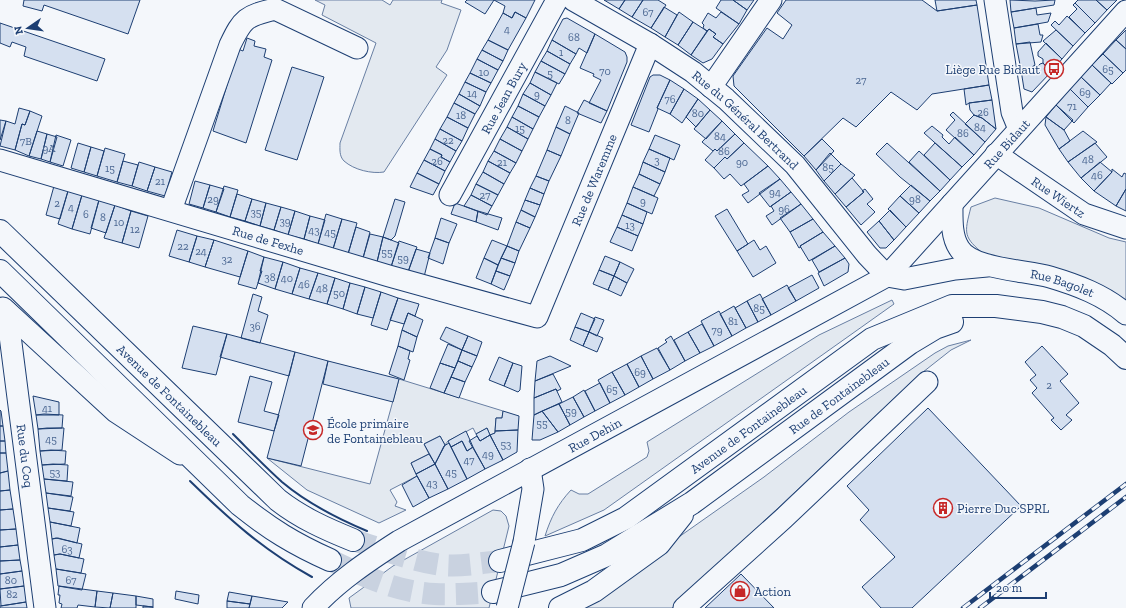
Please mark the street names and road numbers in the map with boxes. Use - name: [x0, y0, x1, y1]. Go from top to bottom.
- street label: Rue Jean Bury: [478, 59, 529, 136]
- street label: Rue du Général Bertrand: [689, 67, 802, 172]
- street label: Rue Bidaut: [980, 116, 1033, 171]
- street label: Rue de Waremme: [568, 132, 620, 228]
- street label: Rue Wiertz: [1029, 173, 1089, 220]
- street label: Rue de Fexhe: [231, 222, 306, 258]
- street label: Rue Bagolet: [1029, 266, 1097, 300]
- street label: Avenue de Fontainebleau: [114, 341, 226, 450]
- street label: Rue de Fontainebleau: [786, 353, 892, 437]
- street label: Avenue de Fontainebleau: [687, 381, 810, 476]
- street label: Rue Dehin: [566, 414, 624, 455]
- street label: Rue du Coq: [14, 423, 37, 488]

